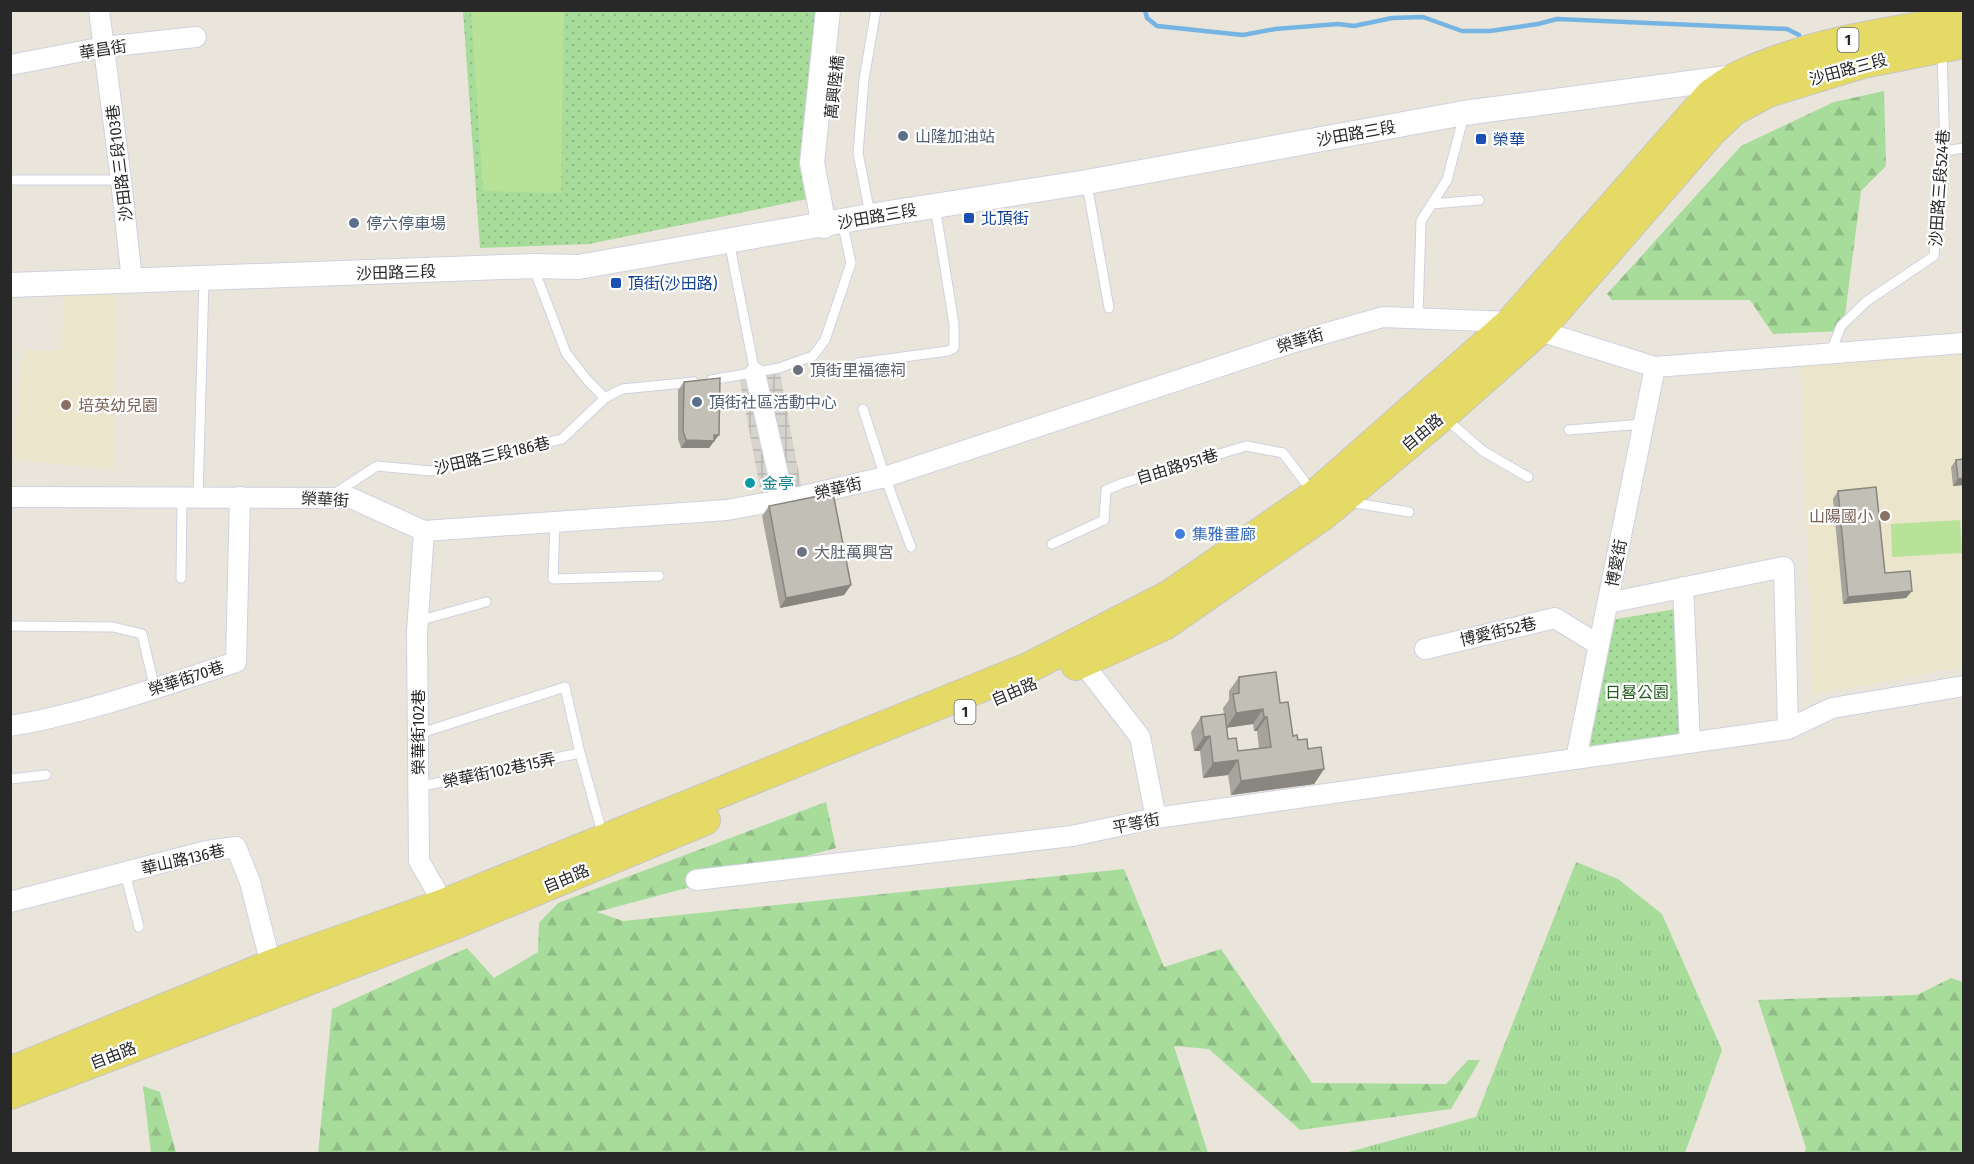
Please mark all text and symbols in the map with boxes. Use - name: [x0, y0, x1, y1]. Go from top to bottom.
- road number: 1: [1838, 28, 1858, 52]
- street label: 華昌街: [78, 36, 128, 63]
- street label: 沙田路三段: [1807, 50, 1889, 89]
- street label: 萬興陸橋: [822, 54, 847, 120]
- street label: 沙田路三段103巷: [103, 103, 136, 222]
- street label: 沙田路三段: [1315, 117, 1397, 150]
- place label: 山隆加油站: [915, 127, 995, 146]
- marker: 山隆加油站: [896, 129, 910, 143]
- street label: 沙田路三段524巷: [1926, 129, 1953, 247]
- place label: 榮華: [1493, 130, 1525, 149]
- marker: 榮華: [1474, 132, 1488, 146]
- street label: 沙田路三段: [836, 200, 918, 233]
- place label: 北頂街: [981, 209, 1029, 228]
- marker: 北頂街: [962, 211, 976, 225]
- place label: 停六停車場: [366, 214, 446, 233]
- marker: 停六停車場: [347, 216, 361, 230]
- street label: 沙田路三段: [356, 262, 436, 283]
- place label: 頂街(沙田路): [628, 274, 718, 293]
- marker: 頂街(沙田路): [609, 276, 623, 290]
- street label: 榮華街: [1274, 324, 1326, 357]
- place label: 頂街里福德祠: [810, 361, 906, 380]
- marker: 頂街里福德祠: [791, 363, 805, 377]
- place label: 頂街社區活動中心: [709, 393, 837, 412]
- marker: 頂街社區活動中心: [690, 395, 704, 409]
- place label: 培英幼兒園: [78, 396, 158, 415]
- marker: 培英幼兒園: [59, 398, 73, 412]
- street label: 自由路: [1398, 410, 1447, 455]
- street label: 沙田路三段186巷: [432, 433, 552, 478]
- street label: 自由路951巷: [1134, 445, 1220, 488]
- place label: 金亭: [762, 474, 794, 493]
- street label: 榮華街: [813, 474, 864, 503]
- marker: 金亭: [743, 476, 757, 490]
- street label: 榮華街: [301, 489, 349, 510]
- place label: 山陽國小: [1809, 507, 1873, 526]
- marker: 山陽國小: [1878, 509, 1892, 523]
- place label: 集雅畫廊: [1192, 525, 1256, 544]
- marker: 集雅畫廊: [1173, 527, 1187, 541]
- street label: 博愛街: [1603, 538, 1630, 588]
- place label: 大肚萬興宮: [814, 543, 894, 562]
- marker: 大肚萬興宮: [795, 545, 809, 559]
- street label: 博愛街52巷: [1458, 613, 1538, 650]
- street label: 榮華街70巷: [146, 657, 226, 700]
- street label: 自由路: [988, 673, 1040, 710]
- park label: 日晷公園: [1605, 683, 1669, 702]
- street label: 榮華街102巷: [409, 689, 428, 775]
- road number: 1: [954, 700, 976, 724]
- street label: 榮華街102巷15弄: [441, 749, 557, 792]
- street label: 平等街: [1111, 810, 1161, 837]
- street label: 華山路136巷: [139, 841, 227, 878]
- street label: 自由路: [540, 860, 592, 897]
- street label: 自由路: [87, 1038, 139, 1073]

